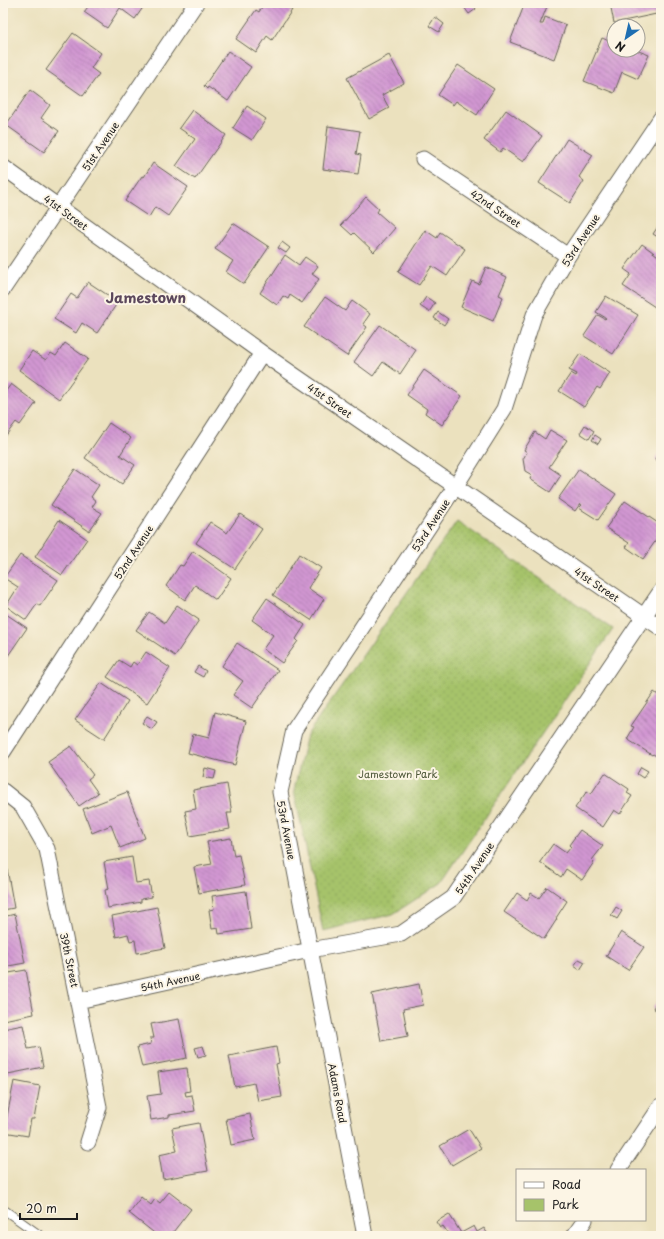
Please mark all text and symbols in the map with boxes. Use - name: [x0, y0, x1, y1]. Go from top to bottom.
- north arrow: [606, 18, 646, 58]
- text: N: [612, 37, 628, 56]
- street label: 51st Avenue: [78, 118, 122, 174]
- street label: 42nd Street: [468, 186, 524, 231]
- street label: 41st Street: [41, 191, 91, 233]
- street label: 53rd Avenue: [557, 210, 603, 269]
- district label: Jamestown: [106, 287, 186, 308]
- street label: 41st Street: [305, 379, 356, 421]
- street label: 53rd Avenue: [407, 495, 453, 554]
- street label: 52nd Avenue: [110, 522, 156, 582]
- street label: 41st Street: [571, 563, 623, 605]
- park label: Jamestown Park: [358, 766, 438, 781]
- street label: 53rd Avenue: [274, 799, 300, 862]
- street label: 54th Avenue: [451, 838, 497, 897]
- street label: 39th Street: [57, 931, 83, 989]
- street label: 54th Avenue: [139, 967, 202, 995]
- street label: Adams Road: [325, 1062, 351, 1125]
- legend: [516, 1169, 646, 1221]
- text: Road: [552, 1175, 581, 1193]
- scale bar: [20, 1195, 77, 1221]
- text: Park: [552, 1195, 579, 1213]
- text: 20 m: [26, 1199, 57, 1217]

